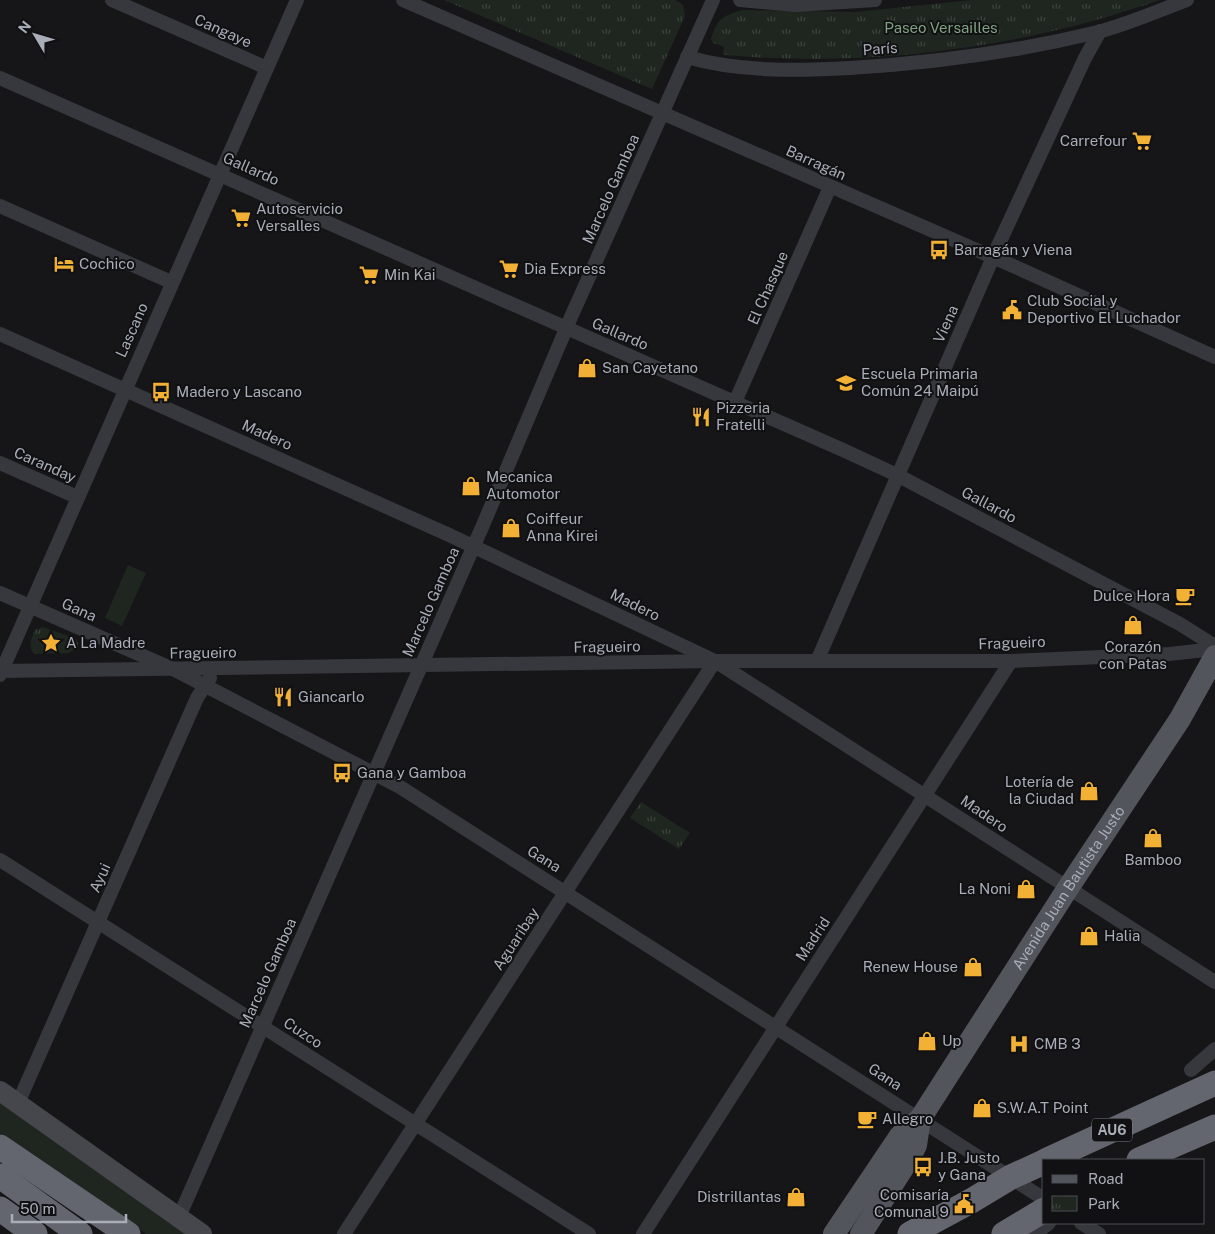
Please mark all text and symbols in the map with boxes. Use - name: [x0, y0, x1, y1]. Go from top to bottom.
- north arrow: [10, 10, 60, 60]
- street label: Cangaye: [192, 10, 254, 51]
- text: N: [15, 18, 34, 36]
- park label: Paseo Versailles: [884, 19, 998, 36]
- street label: París: [862, 39, 898, 58]
- supermarket icon: Carrefour: [1131, 130, 1153, 152]
- street label: Marcelo Gamboa: [579, 131, 642, 246]
- place label: Carrefour: [1060, 132, 1127, 149]
- street label: Barragán: [783, 142, 849, 183]
- street label: Gallardo: [221, 149, 282, 188]
- place label: Autoservicio Versalles: [256, 200, 343, 234]
- supermarket icon: Autoservicio Versalles: [230, 207, 252, 229]
- bus stop icon: Barragán y Viena: [928, 239, 950, 261]
- place label: Barragán y Viena: [954, 241, 1072, 258]
- street label: El Chasque: [744, 249, 791, 327]
- hotel icon: Cochico: [53, 253, 75, 275]
- place label: Cochico: [79, 255, 135, 272]
- supermarket icon: Dia Express: [498, 258, 520, 280]
- place label: Dia Express: [524, 260, 606, 277]
- supermarket icon: Min Kai: [358, 264, 380, 286]
- place label: Min Kai: [384, 266, 436, 283]
- place label: Club Social y Deportivo El Luchador: [1027, 292, 1181, 326]
- public building icon: Club Social y Deportivo El Luchador: [1001, 299, 1023, 321]
- street label: Lascano: [112, 300, 151, 360]
- street label: Viena: [930, 302, 961, 345]
- street label: Gallardo: [589, 314, 651, 353]
- shop icon: San Cayetano: [576, 357, 598, 379]
- place label: San Cayetano: [602, 359, 698, 376]
- place label: Escuela Primaria Común 24 Maipú: [861, 365, 979, 399]
- school or university icon: Escuela Primaria Común 24 Maipú: [835, 372, 857, 394]
- bus stop icon: Madero y Lascano: [150, 381, 172, 403]
- place label: Madero y Lascano: [176, 383, 302, 400]
- place label: Pizzeria Fratelli: [716, 399, 770, 433]
- restaurant icon: Pizzeria Fratelli: [690, 406, 712, 428]
- street label: Madero: [239, 416, 295, 453]
- street label: Caranday: [12, 443, 79, 486]
- place label: Mecanica Automotor: [486, 468, 561, 502]
- shop icon: Mecanica Automotor: [460, 475, 482, 497]
- street label: Gallardo: [959, 483, 1020, 526]
- place label: Coiffeur Anna Kirei: [526, 510, 598, 544]
- shop icon: Coiffeur Anna Kirei: [500, 517, 522, 539]
- street label: Marcelo Gamboa: [399, 544, 462, 659]
- street label: Madero: [608, 585, 663, 624]
- cafe icon: Dulce Hora: [1174, 585, 1196, 607]
- place label: Dulce Hora: [1093, 587, 1170, 604]
- street label: Gana: [59, 594, 99, 625]
- shop icon: Corazón con Patas: [1122, 614, 1144, 636]
- place icon: A La Madre: [40, 632, 62, 654]
- street label: Fragueiro: [978, 633, 1046, 652]
- place label: A La Madre: [66, 634, 145, 651]
- street label: Fragueiro: [573, 637, 641, 656]
- place label: Corazón con Patas: [1099, 638, 1167, 672]
- street label: Fragueiro: [169, 643, 237, 662]
- restaurant icon: Giancarlo: [272, 686, 294, 708]
- place label: Giancarlo: [298, 688, 365, 705]
- bus stop icon: Gana y Gamboa: [331, 762, 353, 784]
- place label: Gana y Gamboa: [357, 764, 466, 781]
- place label: Lotería de la Ciudad: [1005, 773, 1074, 807]
- shop icon: Lotería de la Ciudad: [1078, 780, 1100, 802]
- street label: Madero: [957, 792, 1011, 836]
- street label: Avenida Juan Bautista Justo: [1009, 803, 1128, 973]
- shop icon: Bamboo: [1142, 827, 1164, 849]
- street label: Gana: [524, 842, 564, 875]
- place label: Bamboo: [1124, 851, 1182, 868]
- street label: Ayui: [86, 861, 113, 895]
- shop icon: La Noni: [1015, 878, 1037, 900]
- place label: La Noni: [959, 880, 1011, 897]
- street label: Aguaribay: [489, 904, 542, 973]
- street label: Madrid: [792, 914, 833, 964]
- street label: Marcelo Gamboa: [236, 915, 299, 1030]
- shop icon: Halia: [1078, 925, 1100, 947]
- place label: Halia: [1104, 927, 1140, 944]
- shop icon: Renew House: [962, 956, 984, 978]
- place label: Renew House: [863, 958, 958, 975]
- street label: Cuzco: [281, 1014, 326, 1051]
- shop icon: Up: [916, 1030, 938, 1052]
- place label: Up: [942, 1032, 962, 1049]
- hospital icon: CMB 3: [1008, 1033, 1030, 1055]
- place label: CMB 3: [1034, 1035, 1081, 1052]
- street label: Gana: [865, 1060, 905, 1094]
- shop icon: S.W.A.T Point: [971, 1097, 993, 1119]
- place label: S.W.A.T Point: [997, 1099, 1089, 1116]
- cafe icon: Allegro: [856, 1108, 878, 1130]
- place label: Allegro: [882, 1110, 933, 1127]
- road number: AU6: [1092, 1118, 1132, 1142]
- place label: J.B. Justo y Gana: [938, 1149, 1000, 1183]
- bus stop icon: J.B. Justo y Gana: [912, 1156, 934, 1178]
- legend: [1042, 1159, 1205, 1224]
- text: Road: [1088, 1170, 1124, 1187]
- shop icon: Distrillantas: [785, 1186, 807, 1208]
- place label: Comisaría Comunal 9: [874, 1186, 949, 1220]
- place label: Distrillantas: [697, 1188, 781, 1205]
- scale bar: [12, 1192, 126, 1224]
- public building icon: Comisaría Comunal 9: [953, 1193, 975, 1215]
- text: Park: [1088, 1195, 1120, 1212]
- text: 50 m: [20, 1200, 55, 1217]

